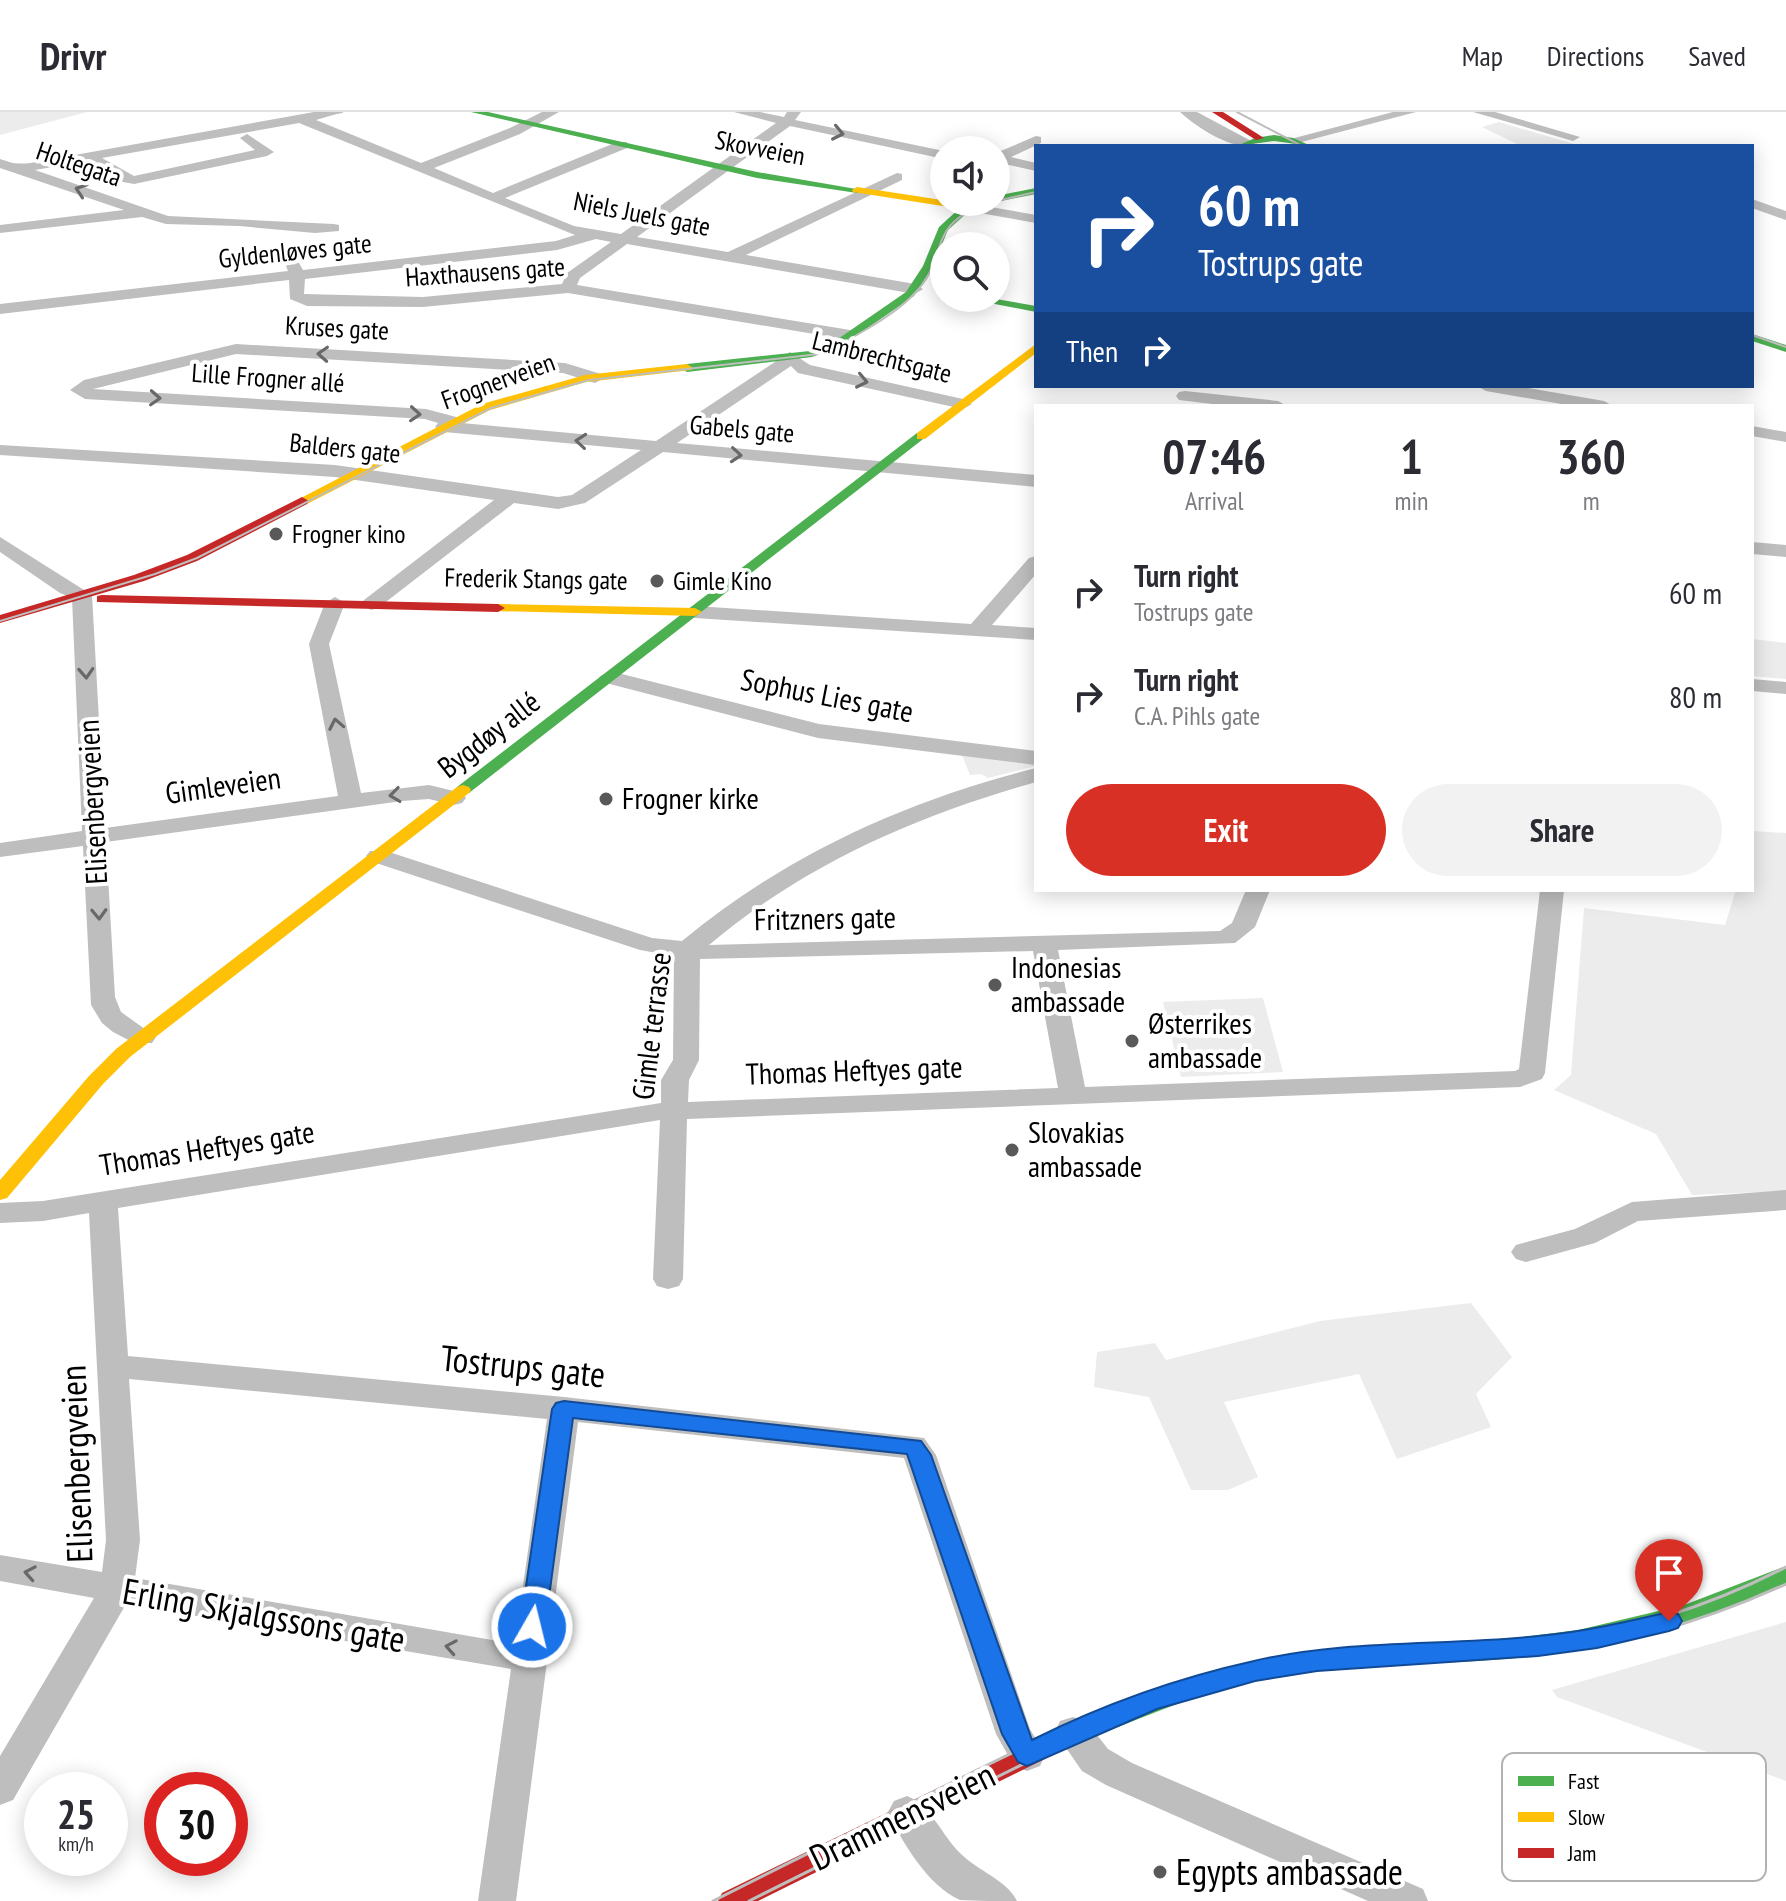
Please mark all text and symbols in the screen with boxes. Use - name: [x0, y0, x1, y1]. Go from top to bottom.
- text: Drivr: [40, 31, 106, 80]
- text: Map: [1462, 37, 1503, 74]
- text: Directions: [1547, 37, 1644, 74]
- text: Saved: [1688, 37, 1746, 74]
- street label: Skovveien: [712, 123, 808, 172]
- one-way arrow: [831, 124, 844, 141]
- street label: Holtegata: [32, 134, 126, 193]
- map controls: [930, 136, 1010, 312]
- button: sound: [930, 136, 1010, 216]
- text: 60 m: [1198, 169, 1300, 241]
- icon: right: [1066, 176, 1170, 280]
- one-way arrow: [75, 184, 89, 200]
- street label: Niels Juels gate: [571, 184, 713, 243]
- street label: Gyldenløves gate: [217, 226, 373, 275]
- button: search: [930, 232, 1010, 312]
- text: Tostrups gate: [1198, 239, 1363, 286]
- street label: Haxthausens gate: [404, 249, 566, 294]
- street label: Kruses gate: [284, 308, 390, 347]
- street label: Lambrechtsgate: [809, 323, 955, 390]
- icon: right: [1134, 328, 1178, 372]
- text: Then: [1066, 331, 1118, 370]
- one-way arrow: [316, 345, 329, 362]
- street label: Frognerveien: [437, 345, 559, 416]
- street label: Lille Frogner allé: [190, 356, 346, 399]
- one-way arrow: [855, 372, 868, 389]
- one-way arrow: [150, 389, 162, 406]
- one-way arrow: [409, 405, 422, 422]
- street label: Gabels gate: [688, 407, 796, 450]
- street label: Balders gate: [288, 425, 402, 470]
- text: 07:46: [1162, 425, 1266, 487]
- text: 1: [1400, 425, 1423, 487]
- text: 360: [1557, 425, 1626, 487]
- one-way arrow: [574, 433, 587, 450]
- one-way arrow: [730, 446, 743, 463]
- text: Arrival: [1185, 484, 1244, 517]
- text: min: [1394, 484, 1428, 517]
- text: m: [1583, 484, 1600, 517]
- place label: Frogner kino: [292, 517, 406, 550]
- marker: Frogner kino: [267, 525, 285, 543]
- text: Turn right: [1134, 556, 1238, 595]
- street label: Frederik Stangs gate: [444, 560, 628, 597]
- place label: Gimle Kino: [673, 564, 772, 597]
- icon: right: [1066, 570, 1110, 614]
- marker: Gimle Kino: [648, 572, 666, 590]
- text: 60 m: [1669, 573, 1722, 612]
- text: Tostrups gate: [1134, 595, 1253, 628]
- street label: Sophus Lies gate: [738, 659, 917, 730]
- text: Turn right: [1134, 660, 1238, 699]
- one-way arrow: [77, 667, 94, 680]
- icon: right: [1066, 674, 1110, 718]
- text: 80 m: [1669, 677, 1722, 716]
- street label: Bygdøy allé: [429, 682, 547, 786]
- text: C.A. Pihls gate: [1134, 699, 1260, 732]
- one-way arrow: [329, 717, 346, 731]
- street label: Elisenbergveien: [68, 719, 115, 885]
- street label: Gimleveien: [163, 757, 283, 812]
- place label: Frogner kirke: [622, 778, 759, 817]
- button: Exit: [1066, 784, 1386, 876]
- button: Share: [1402, 784, 1722, 876]
- one-way arrow: [388, 786, 402, 803]
- marker: Frogner kirke: [597, 790, 615, 808]
- street label: Fritzners gate: [754, 897, 896, 938]
- one-way arrow: [90, 908, 107, 921]
- place label: Indonesias ambassade: [1011, 947, 1125, 1020]
- street label: Gimle terrasse: [622, 950, 679, 1102]
- marker: Indonesias ambassade: [986, 976, 1004, 994]
- place label: Østerrikes ambassade: [1148, 1003, 1262, 1076]
- marker: Østerrikes ambassade: [1123, 1032, 1141, 1050]
- street label: Thomas Heftyes gate: [745, 1046, 963, 1093]
- street label: Thomas Heftyes gate: [97, 1111, 317, 1184]
- place label: Slovakias ambassade: [1028, 1112, 1142, 1185]
- marker: Slovakias ambassade: [1003, 1141, 1021, 1159]
- street label: Tostrups gate: [438, 1333, 608, 1398]
- street label: Elisenbergveien: [49, 1364, 102, 1564]
- pin: [1635, 1539, 1703, 1621]
- icon: arrive: [1647, 1551, 1691, 1595]
- one-way arrow: [23, 1566, 36, 1583]
- street label: Erling Skjalgssons gate: [119, 1567, 409, 1662]
- position arrow: [490, 1585, 574, 1669]
- one-way arrow: [444, 1640, 458, 1657]
- street label: Drammensveien: [802, 1751, 1002, 1881]
- legend: [1502, 1753, 1766, 1881]
- text: Fast: [1568, 1767, 1599, 1795]
- speed limit sign: 30: [144, 1772, 248, 1876]
- text: 25: [57, 1788, 95, 1840]
- text: Slow: [1568, 1803, 1605, 1831]
- text: km/h: [58, 1831, 94, 1857]
- text: Jam: [1567, 1839, 1596, 1867]
- place label: Egypts ambassade: [1176, 1848, 1403, 1895]
- marker: Egypts ambassade: [1151, 1863, 1169, 1881]

